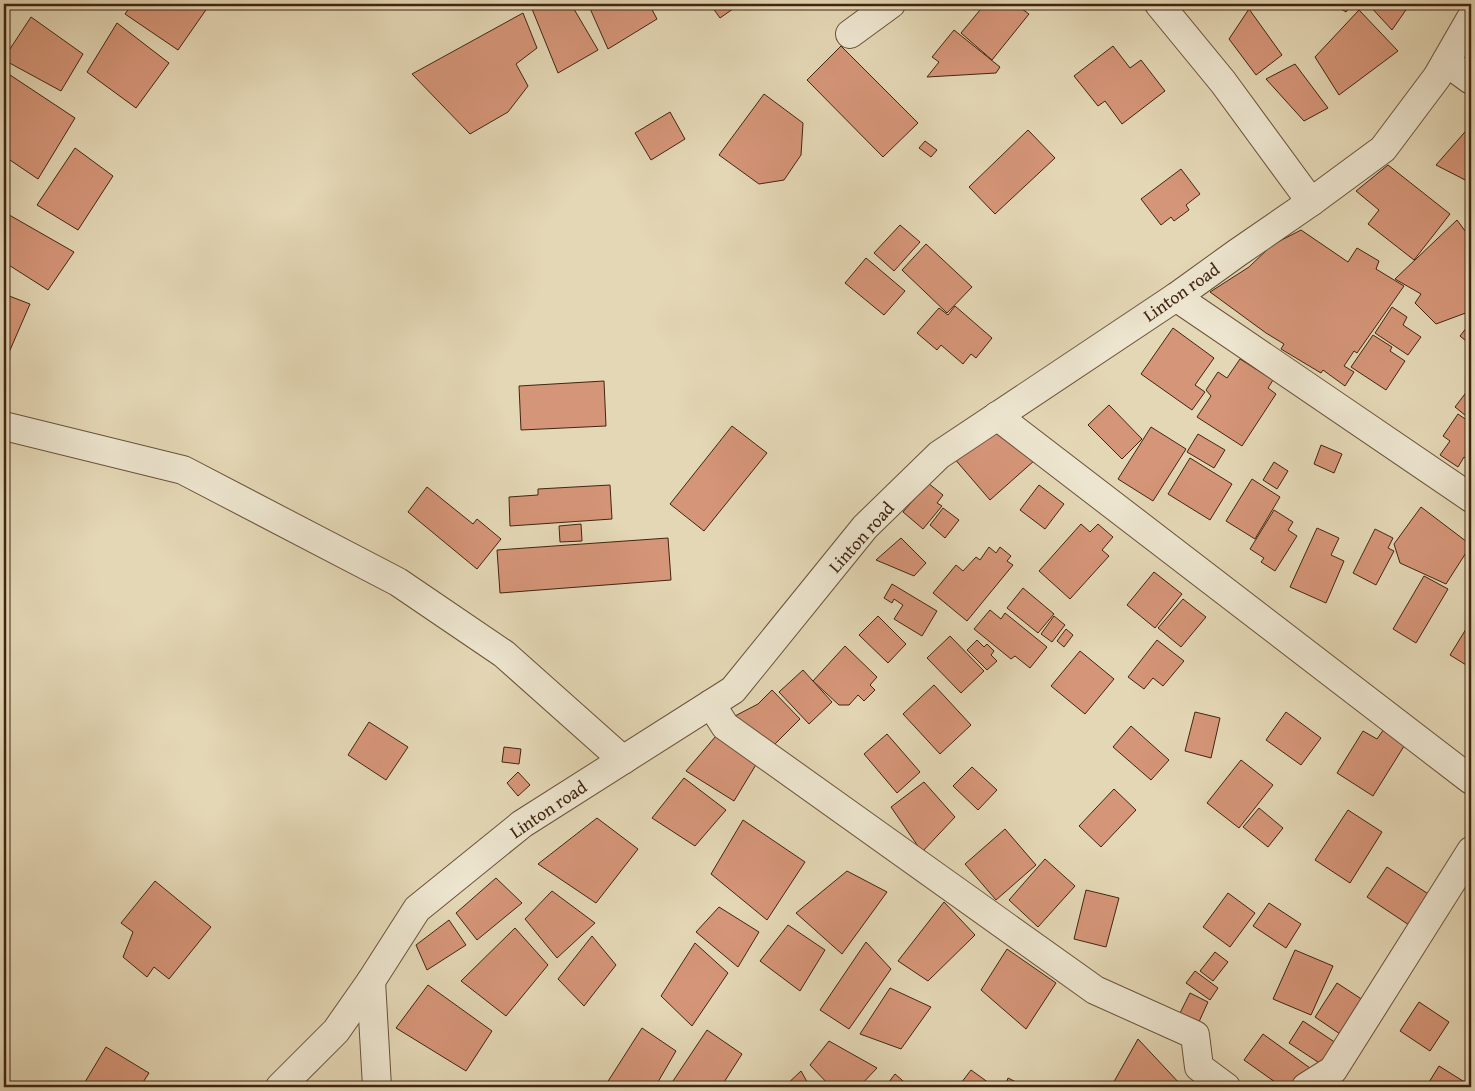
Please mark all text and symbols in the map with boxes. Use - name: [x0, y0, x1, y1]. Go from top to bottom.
- street label: Linton road: [1137, 255, 1225, 328]
- street label: Linton road: [822, 495, 901, 579]
- street label: Linton road: [504, 773, 592, 845]

